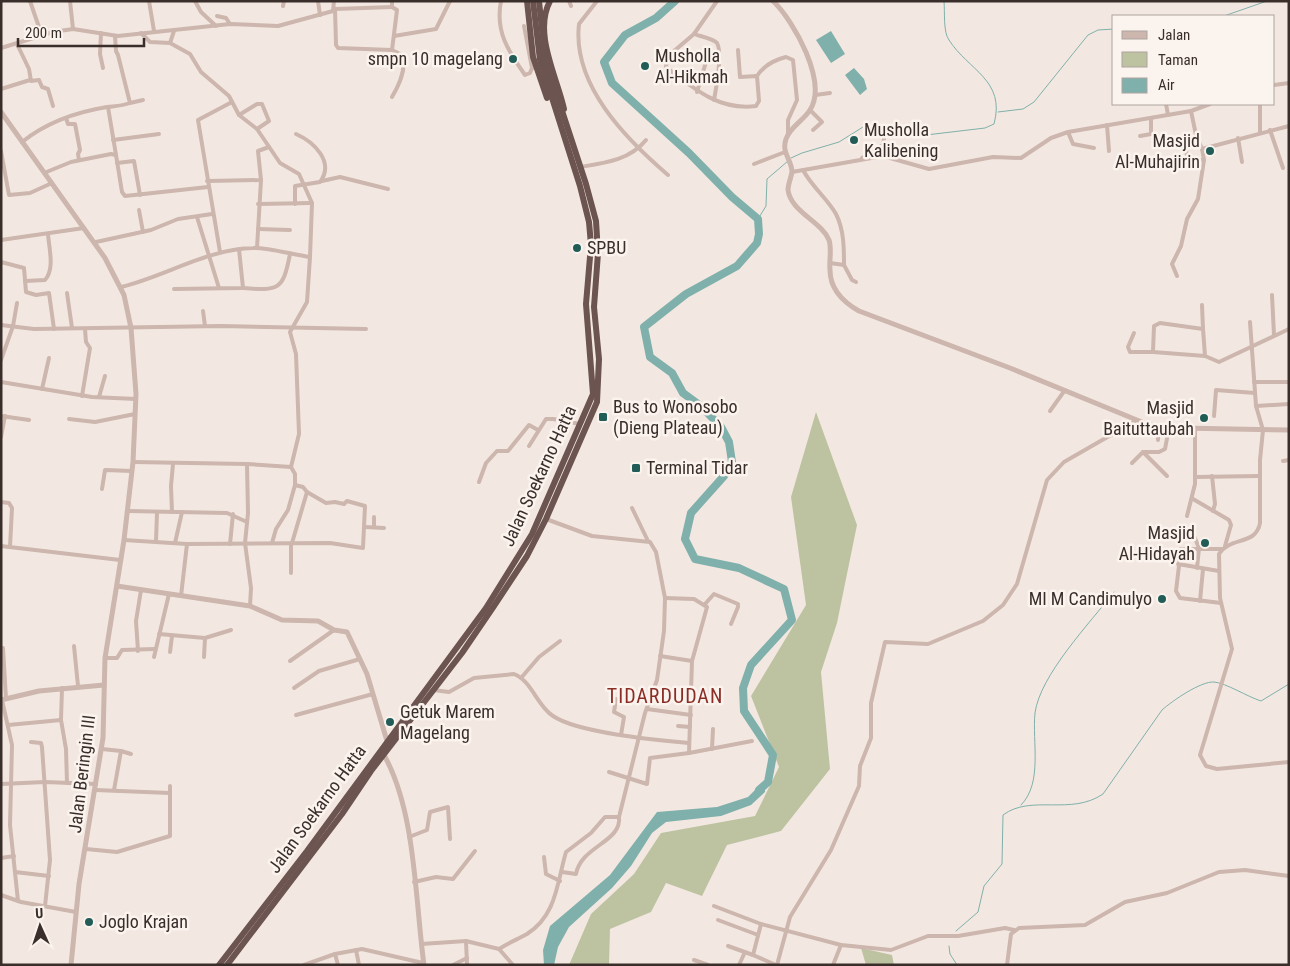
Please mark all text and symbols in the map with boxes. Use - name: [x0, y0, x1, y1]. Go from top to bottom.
- scale bar: [18, 15, 144, 47]
- legend: [1112, 15, 1275, 105]
- text: 200 m: [25, 24, 62, 42]
- text: Jalan: [1158, 26, 1190, 44]
- place label: Musholla Al-Hikmah: [655, 45, 728, 87]
- place label: smpn 10 magelang: [368, 48, 503, 69]
- text: Taman: [1158, 51, 1198, 69]
- marker: smpn 10 magelang: [507, 53, 519, 65]
- marker: Musholla Al-Hikmah: [639, 60, 651, 72]
- text: Air: [1158, 76, 1175, 94]
- place label: Musholla Kalibening: [864, 119, 938, 161]
- place label: Masjid Al-Muhajirin: [1115, 130, 1200, 172]
- marker: Musholla Kalibening: [848, 134, 860, 146]
- marker: Masjid Al-Muhajirin: [1204, 145, 1216, 157]
- place label: SPBU: [587, 237, 626, 258]
- marker: SPBU: [571, 242, 583, 254]
- place label: Bus to Wonosobo (Dieng Plateau): [613, 396, 738, 439]
- place label: Masjid Baituttaubah: [1103, 397, 1194, 439]
- street label: Jalan Soekarno Hatta: [497, 402, 580, 550]
- marker: Bus to Wonosobo (Dieng Plateau): [597, 411, 609, 423]
- marker: Masjid Baituttaubah: [1198, 412, 1210, 424]
- place label: Terminal Tidar: [646, 457, 748, 478]
- marker: Terminal Tidar: [630, 462, 642, 474]
- place label: Masjid Al-Hidayah: [1119, 522, 1195, 564]
- marker: Masjid Al-Hidayah: [1199, 537, 1211, 549]
- place label: MI M Candimulyo: [1029, 588, 1152, 609]
- marker: MI M Candimulyo: [1156, 593, 1168, 605]
- district label: TIDARDUDAN: [607, 684, 723, 708]
- place label: Getuk Marem Magelang: [400, 701, 495, 743]
- street label: Jalan Beringin III: [64, 714, 99, 834]
- marker: Getuk Marem Magelang: [384, 716, 396, 728]
- street label: Jalan Soekarno Hatta: [263, 741, 370, 877]
- north arrow: [15, 901, 65, 951]
- text: U: [35, 905, 44, 921]
- place label: Joglo Krajan: [99, 911, 188, 932]
- marker: Joglo Krajan: [83, 916, 95, 928]

